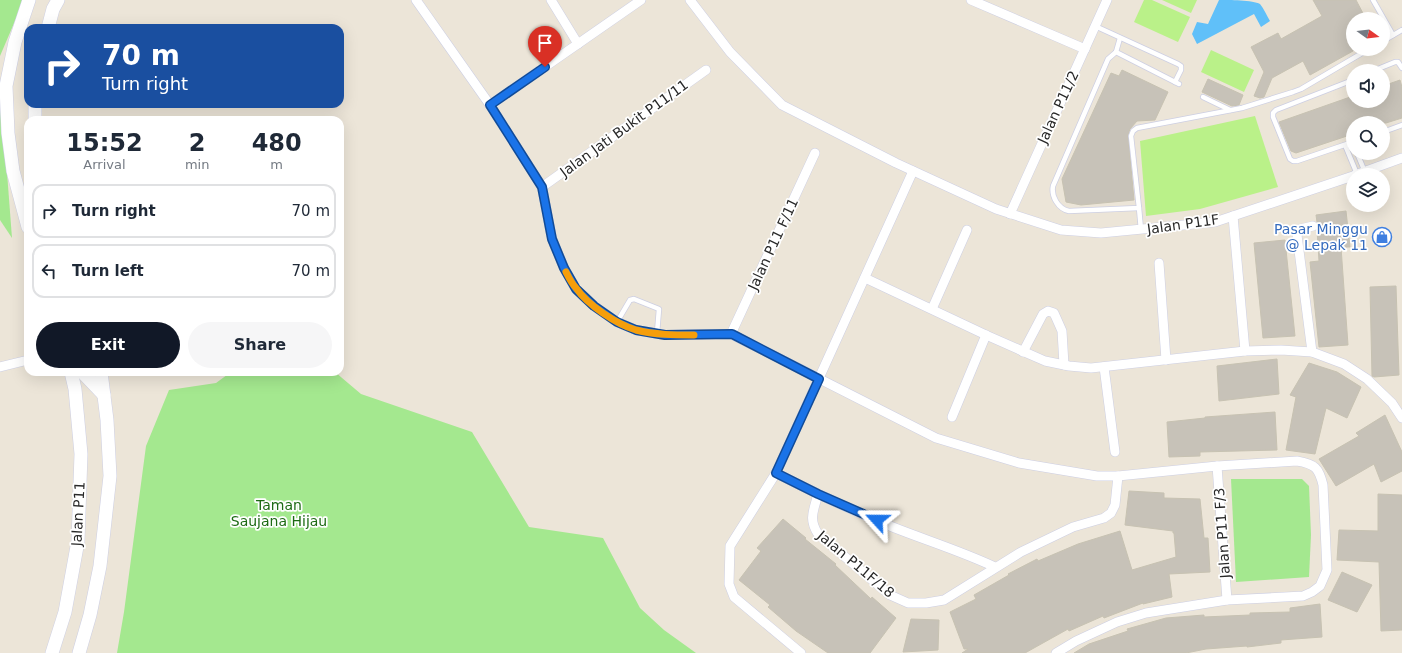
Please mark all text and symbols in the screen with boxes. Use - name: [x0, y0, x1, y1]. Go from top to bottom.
- north arrow: [1346, 12, 1390, 56]
- map controls: [1346, 12, 1390, 212]
- pin: [528, 26, 562, 67]
- icon: arrive: [534, 32, 556, 54]
- text: 70 m: [102, 39, 180, 72]
- icon: right: [36, 40, 88, 92]
- button: sound: [1346, 64, 1390, 108]
- street label: Jalan P11/2: [1034, 68, 1082, 147]
- text: Turn right: [102, 73, 188, 94]
- street label: Jalan Jati Bukit P11/11: [556, 76, 691, 180]
- button: search: [1346, 116, 1390, 160]
- text: 15:52: [66, 129, 143, 157]
- text: 2: [189, 129, 205, 157]
- text: 480: [252, 129, 302, 157]
- text: Arrival: [83, 157, 126, 172]
- text: min: [185, 157, 209, 172]
- text: m: [270, 157, 283, 172]
- button: layers: [1346, 168, 1390, 212]
- street label: Jalan P11 F/11: [744, 195, 801, 294]
- icon: right: [38, 200, 60, 222]
- text: Turn right: [72, 202, 156, 220]
- text: 70 m: [292, 202, 330, 220]
- street label: Jalan P11F: [1145, 211, 1220, 237]
- place label: Pasar Minggu @ Lepak 11: [1274, 221, 1368, 253]
- shop icon: Pasar Minggu @ Lepak 11: [1371, 226, 1393, 248]
- icon: left: [38, 260, 60, 282]
- text: Turn left: [72, 262, 144, 280]
- text: 70 m: [292, 262, 330, 280]
- button: Exit: [36, 322, 180, 368]
- button: Share: [188, 322, 332, 368]
- street label: Jalan P11: [68, 481, 88, 548]
- street label: Jalan P11 F/3: [1211, 487, 1233, 580]
- park label: Taman Saujana Hijau: [231, 497, 327, 529]
- position arrow: [856, 499, 898, 541]
- street label: Jalan P11F/18: [814, 527, 898, 601]

